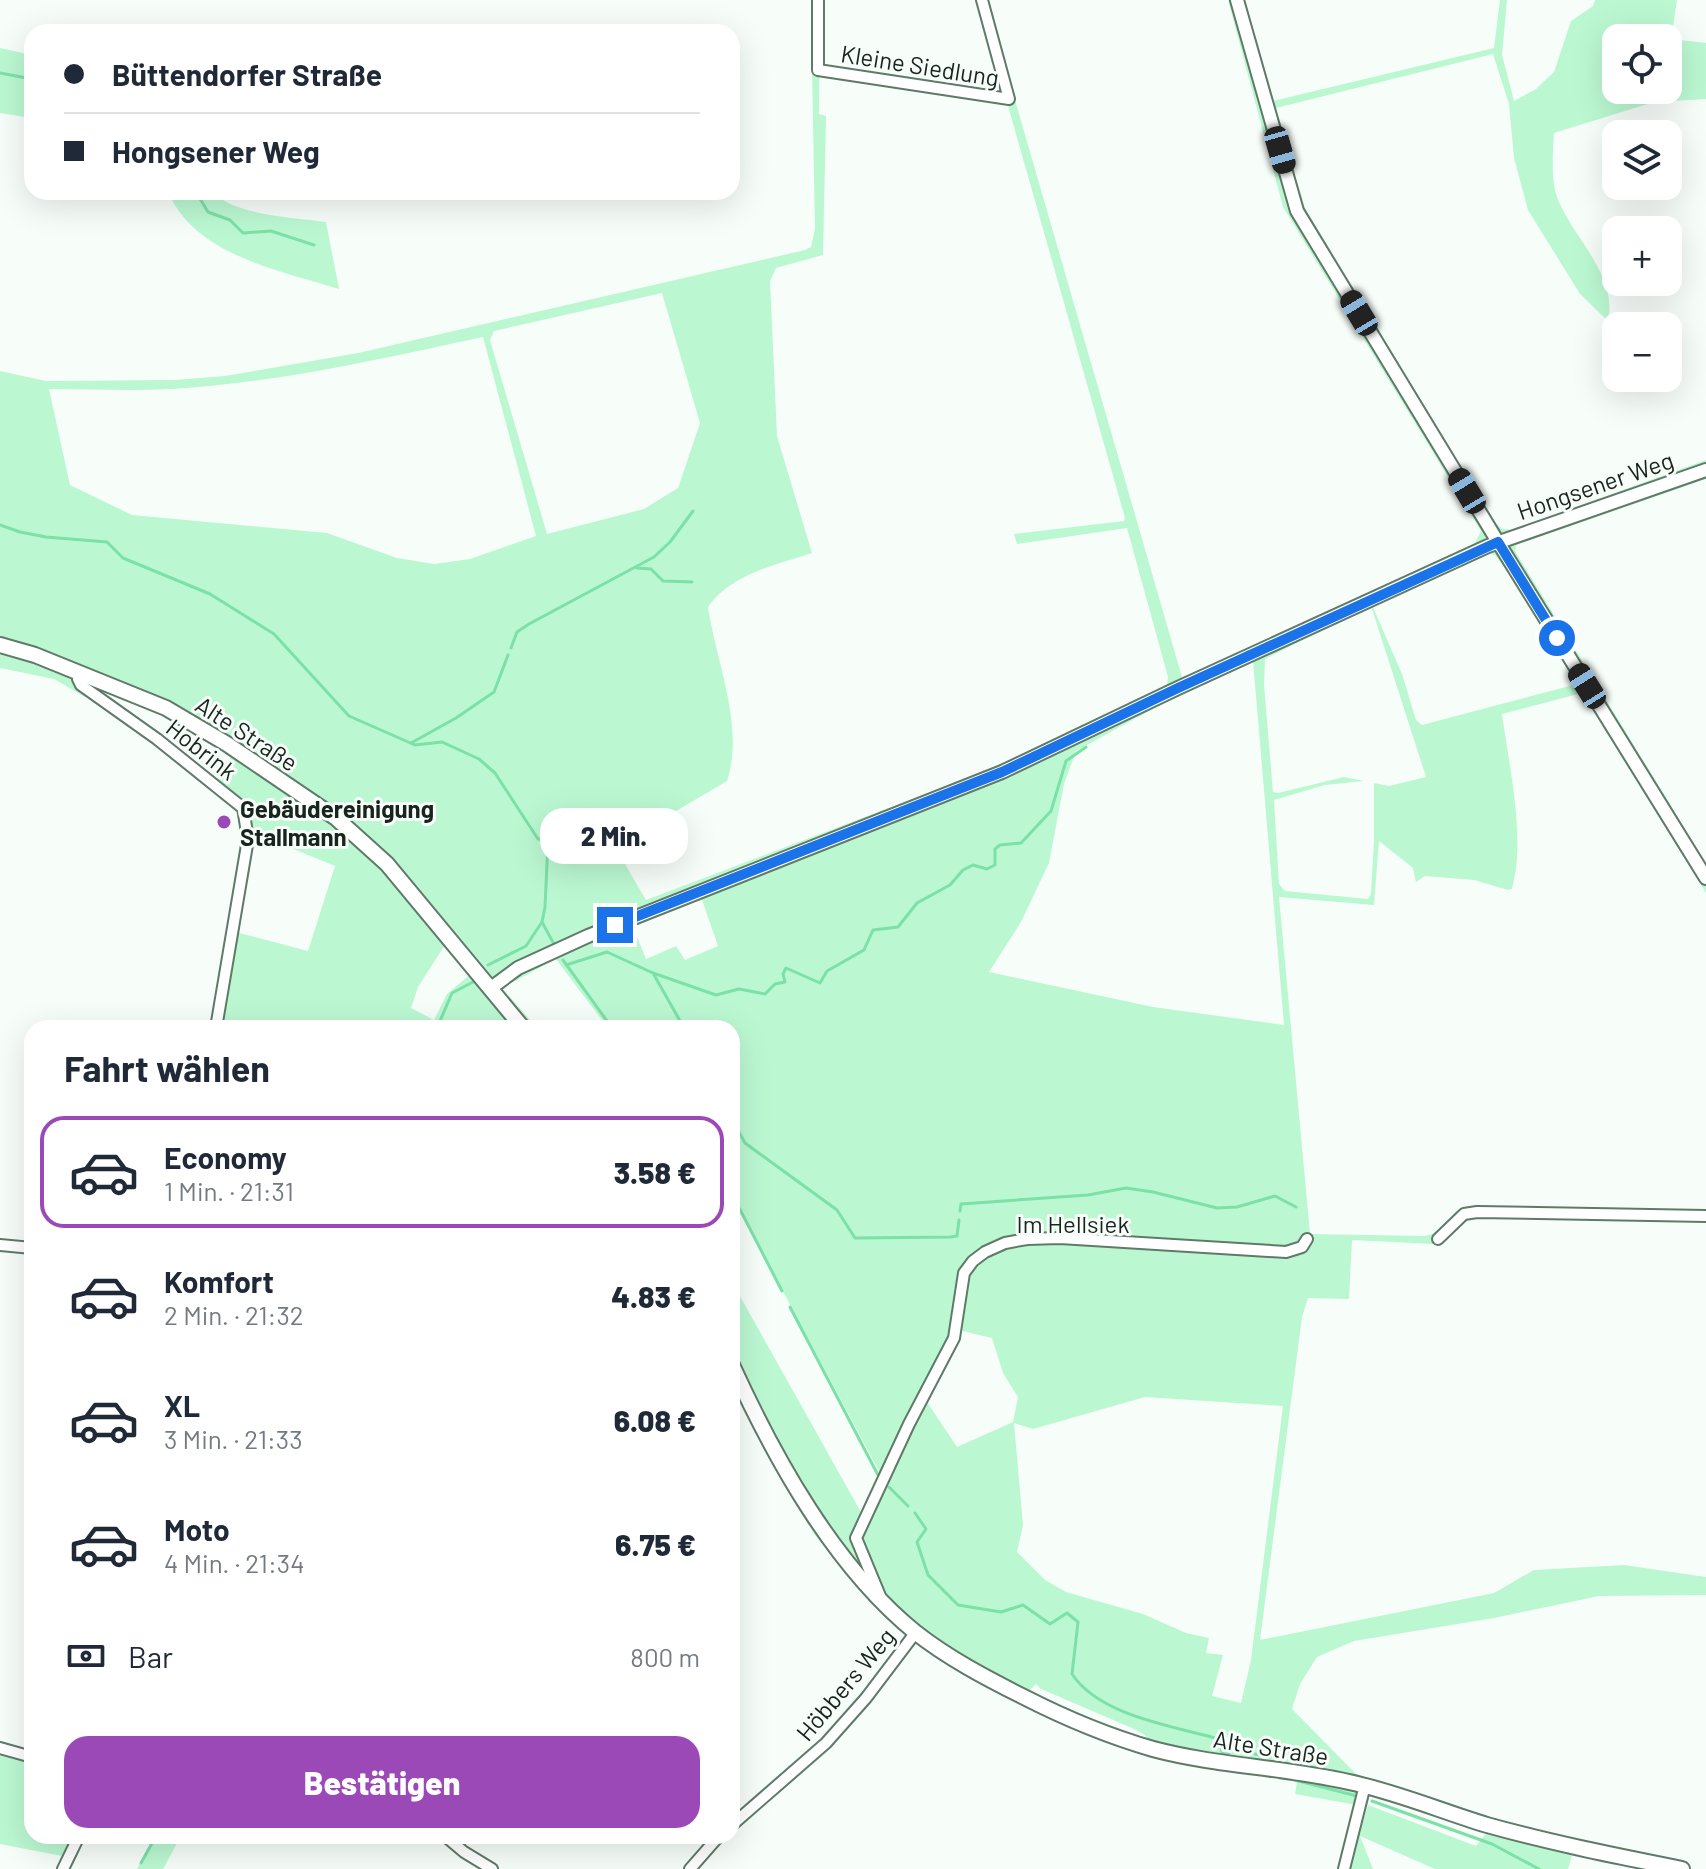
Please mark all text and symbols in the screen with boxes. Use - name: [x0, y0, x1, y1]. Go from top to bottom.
- map controls: [1602, 24, 1682, 392]
- button: locate: [1602, 24, 1682, 104]
- street label: Kleine Siedlung: [839, 38, 1001, 92]
- text: Büttendorfer Straße: [112, 56, 382, 92]
- button: layers: [1602, 120, 1682, 200]
- car: [1262, 124, 1298, 176]
- text: Hongsener Weg: [112, 133, 320, 169]
- button: +: [1602, 216, 1682, 296]
- car: [1336, 286, 1382, 340]
- button: −: [1602, 312, 1682, 392]
- street label: Hongsener Weg: [1513, 445, 1677, 525]
- car: [1444, 464, 1490, 518]
- route start: [1539, 620, 1575, 656]
- car: [1564, 659, 1610, 713]
- street label: Alte Straße: [190, 689, 304, 777]
- street label: Hobrink: [161, 712, 243, 786]
- place label: Gebäudereinigung Stallmann: [240, 794, 434, 851]
- callout: 2 Min.: [541, 809, 689, 865]
- marker: Gebäudereinigung Stallmann: [215, 813, 233, 831]
- text: 2 Min.: [581, 820, 647, 851]
- route end: [597, 907, 633, 943]
- text: Fahrt wählen: [64, 1046, 270, 1089]
- icon: car: [68, 1136, 140, 1208]
- text: Economy: [164, 1139, 287, 1175]
- text: 3.58 €: [614, 1154, 696, 1190]
- text: 1 Min. · 21:31: [164, 1175, 294, 1206]
- street label: Im Hellsiek: [1017, 1209, 1129, 1238]
- icon: car: [68, 1260, 140, 1332]
- text: Komfort: [164, 1263, 274, 1299]
- text: 4.83 €: [611, 1278, 696, 1314]
- text: 2 Min. · 21:32: [164, 1299, 304, 1330]
- icon: car: [68, 1384, 140, 1456]
- text: XL: [164, 1387, 200, 1423]
- text: 6.08 €: [614, 1402, 696, 1438]
- text: 3 Min. · 21:33: [164, 1423, 303, 1454]
- icon: car: [68, 1508, 140, 1580]
- text: Moto: [164, 1511, 230, 1547]
- text: 6.75 €: [615, 1526, 696, 1562]
- text: 4 Min. · 21:34: [164, 1547, 305, 1578]
- street label: Höbbers Weg: [790, 1622, 900, 1746]
- icon: cash: [64, 1634, 108, 1678]
- text: Bar: [128, 1638, 173, 1674]
- text: 800 m: [630, 1641, 700, 1672]
- street label: Alte Straße: [1211, 1724, 1331, 1770]
- button: Bestätigen: [64, 1736, 700, 1828]

